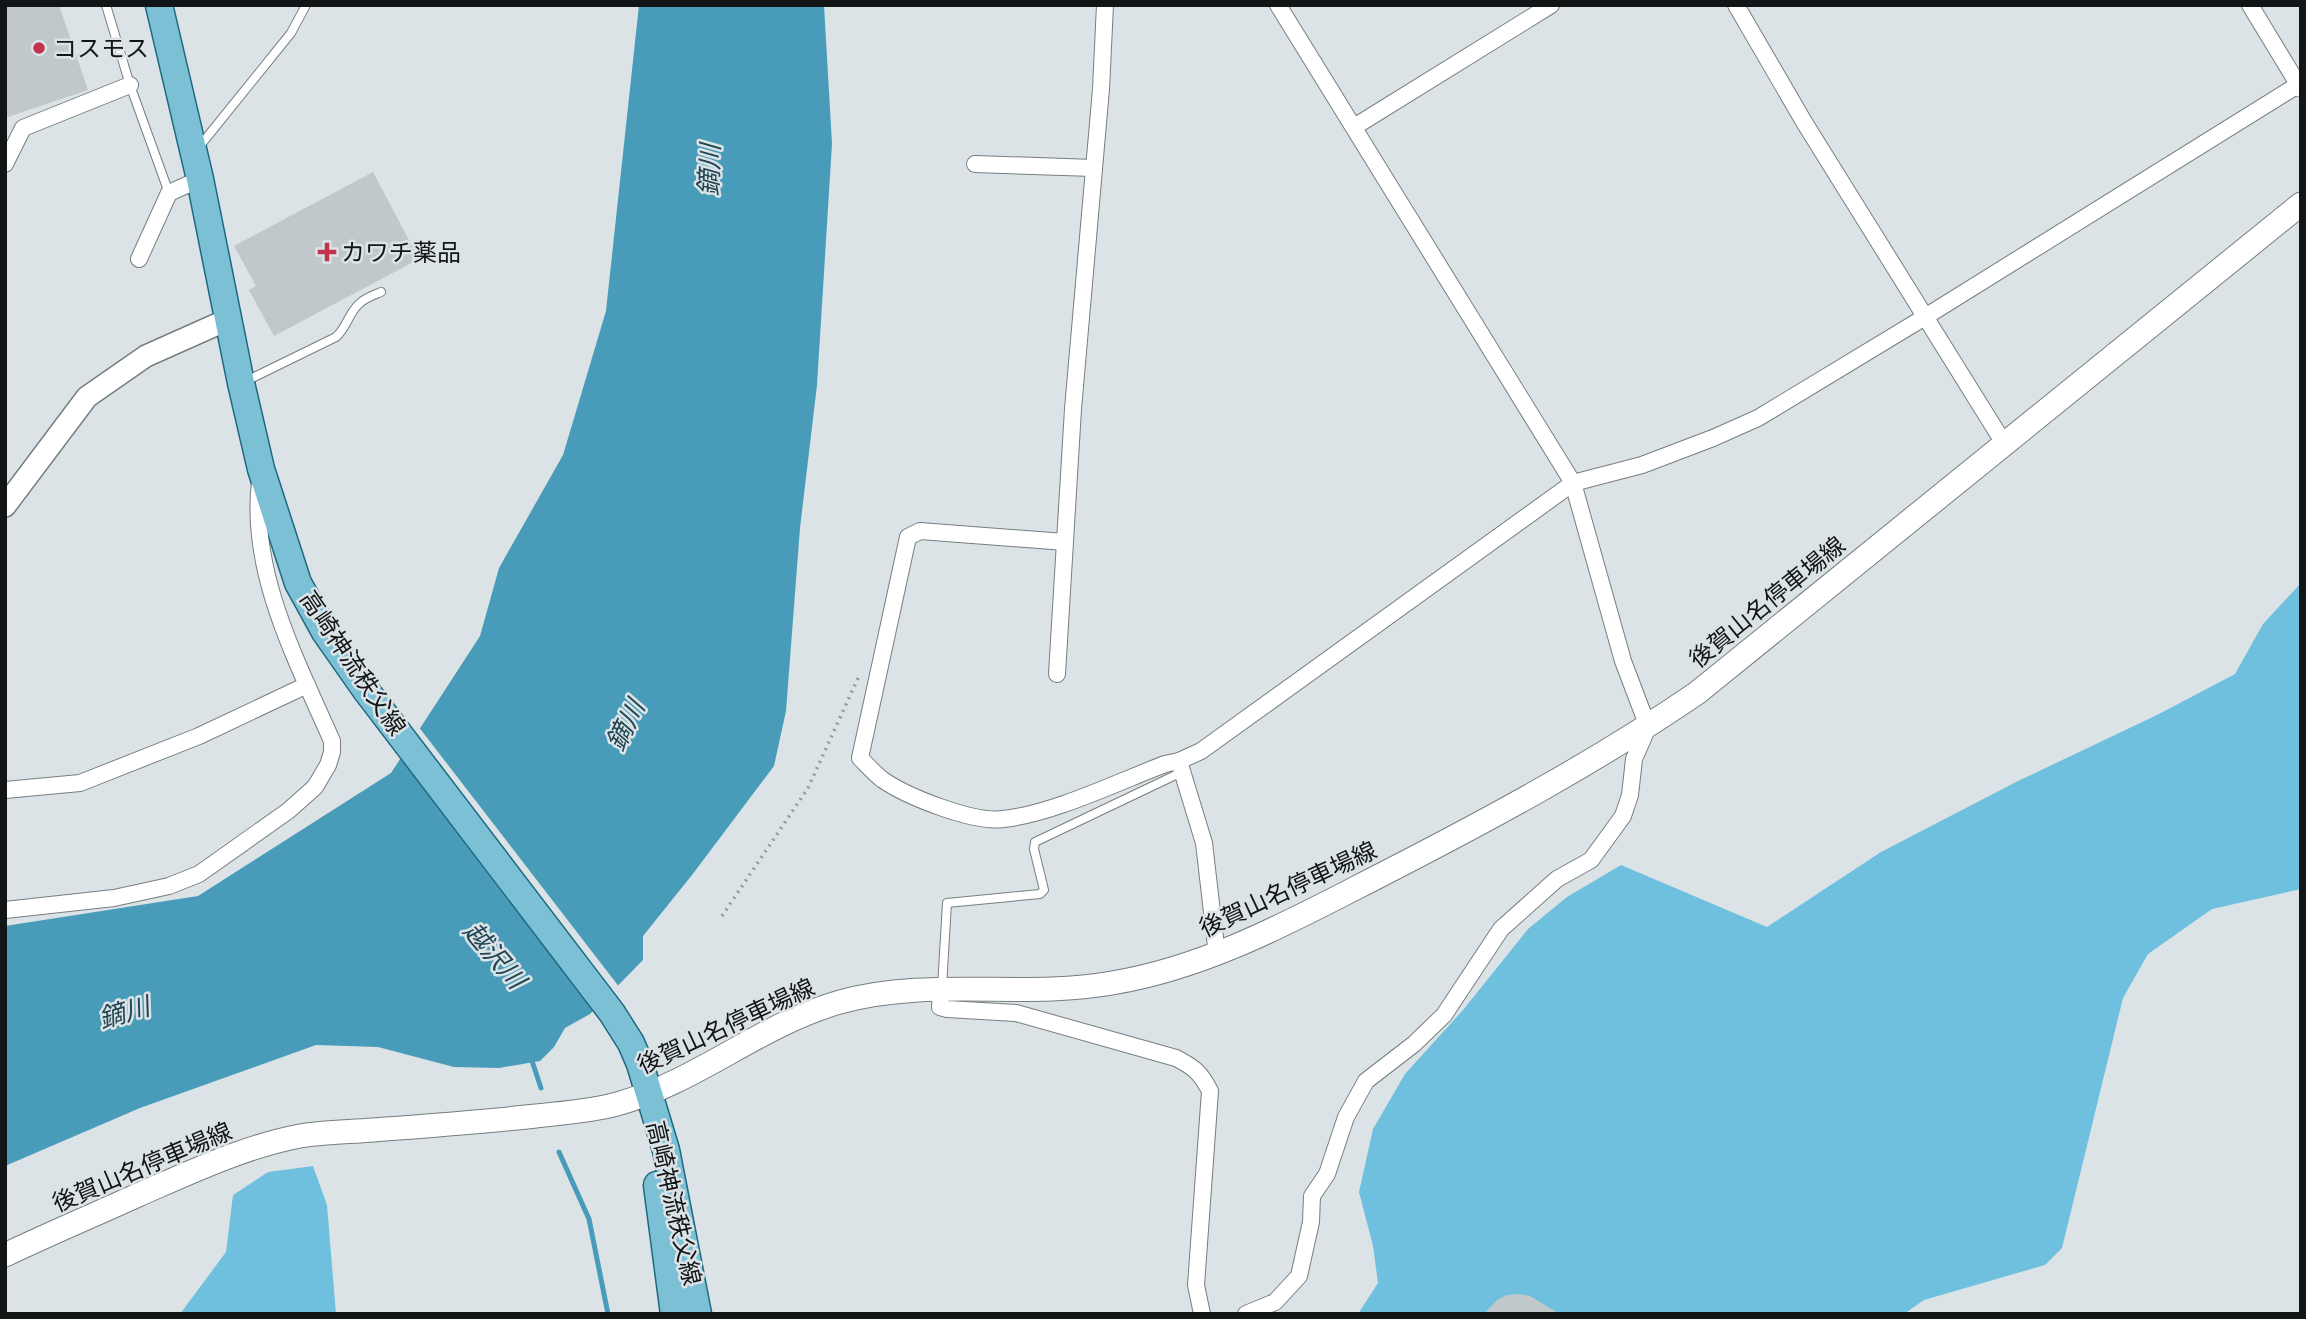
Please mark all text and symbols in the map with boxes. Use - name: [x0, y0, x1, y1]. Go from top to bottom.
- place label: コスモス: [53, 34, 149, 63]
- marker: コスモス: [31, 40, 47, 56]
- water label: 鏑川: [693, 140, 726, 197]
- place label: カワチ薬品: [341, 238, 461, 267]
- marker: カワチ薬品: [319, 244, 335, 260]
- street label: 後賀山名停車場線: [1683, 530, 1851, 674]
- street label: 高崎神流秩父線: [294, 585, 412, 741]
- water label: 鏑川: [599, 692, 652, 755]
- street label: 後賀山名停車場線: [1195, 835, 1381, 943]
- water label: 越沢川: [458, 915, 534, 997]
- street label: 後賀山名停車場線: [633, 972, 819, 1080]
- water label: 鏑川: [95, 989, 156, 1034]
- street label: 後賀山名停車場線: [48, 1116, 236, 1218]
- street label: 高崎神流秩父線: [641, 1118, 707, 1288]

